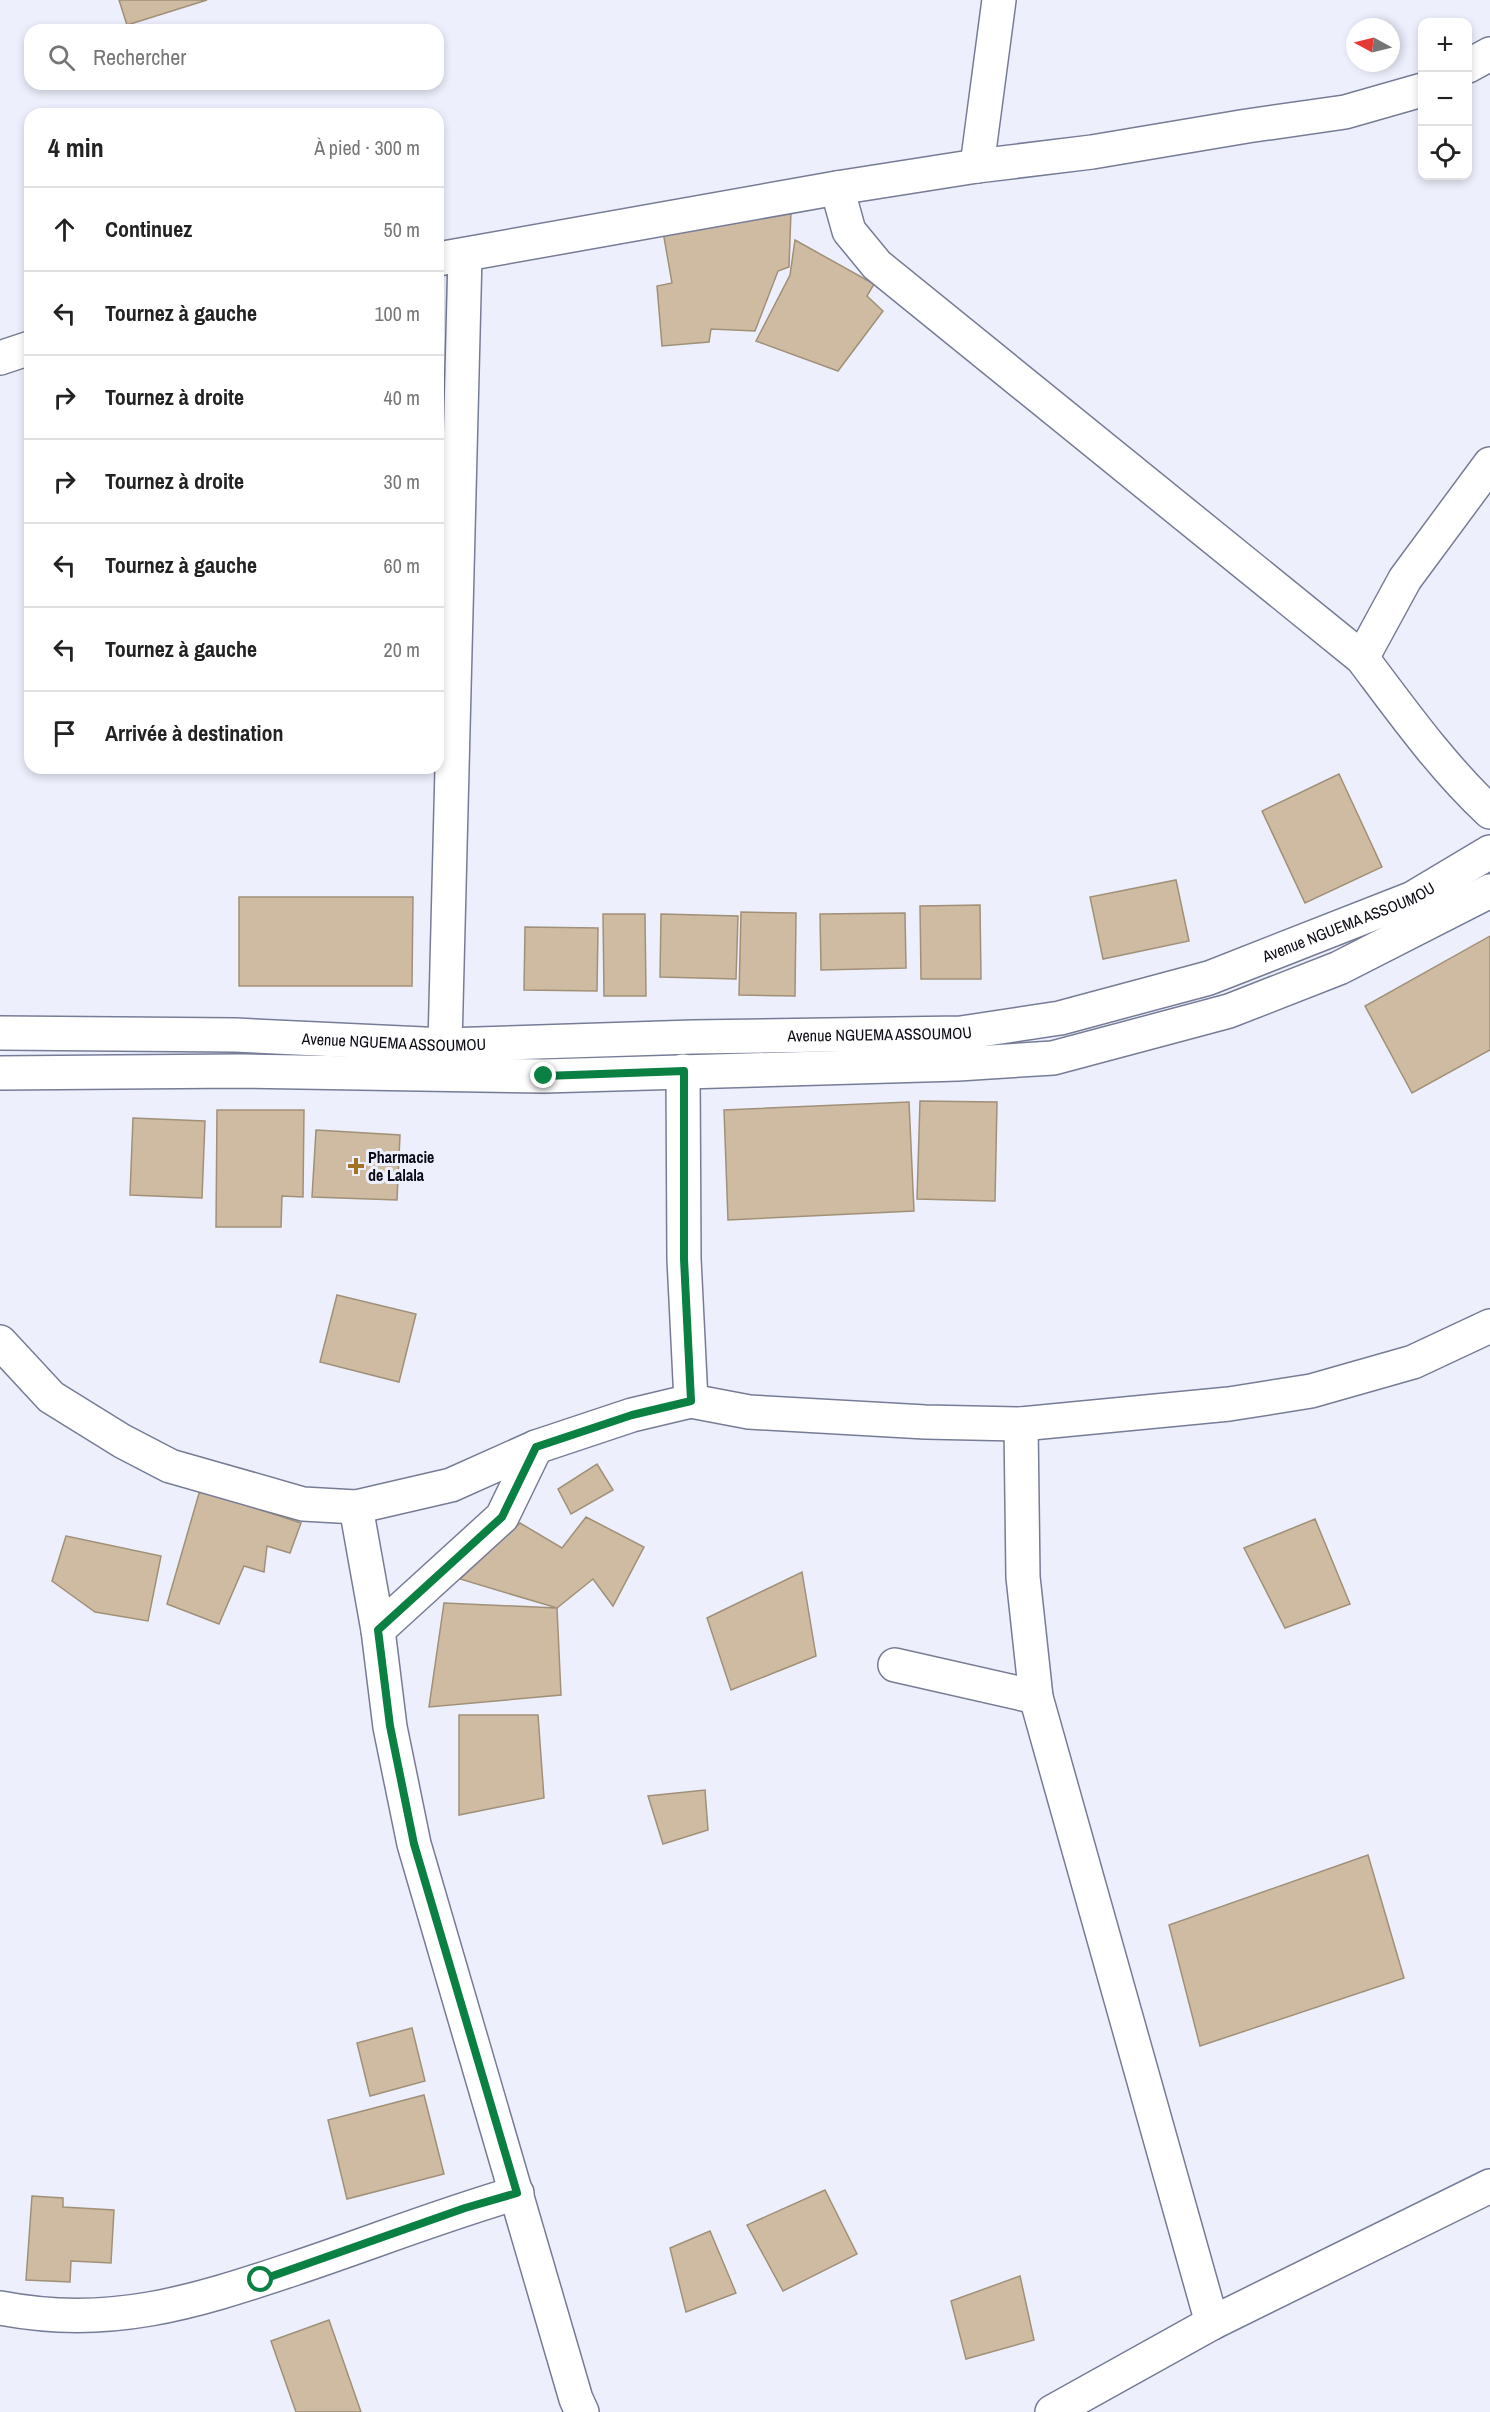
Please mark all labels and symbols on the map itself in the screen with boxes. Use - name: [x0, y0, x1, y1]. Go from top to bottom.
- north arrow: [1346, 18, 1400, 72]
- street label: Avenue NGUEMA ASSOUMOU: [1258, 877, 1439, 967]
- street label: Avenue NGUEMA ASSOUMOU: [786, 1021, 973, 1047]
- street label: Avenue NGUEMA ASSOUMOU: [300, 1027, 486, 1056]
- route end: [530, 1062, 556, 1088]
- place label: Pharmacie de Lalala: [368, 1146, 434, 1186]
- marker: Pharmacie de Lalala: [349, 1159, 363, 1173]
- route start: [247, 2266, 273, 2292]

